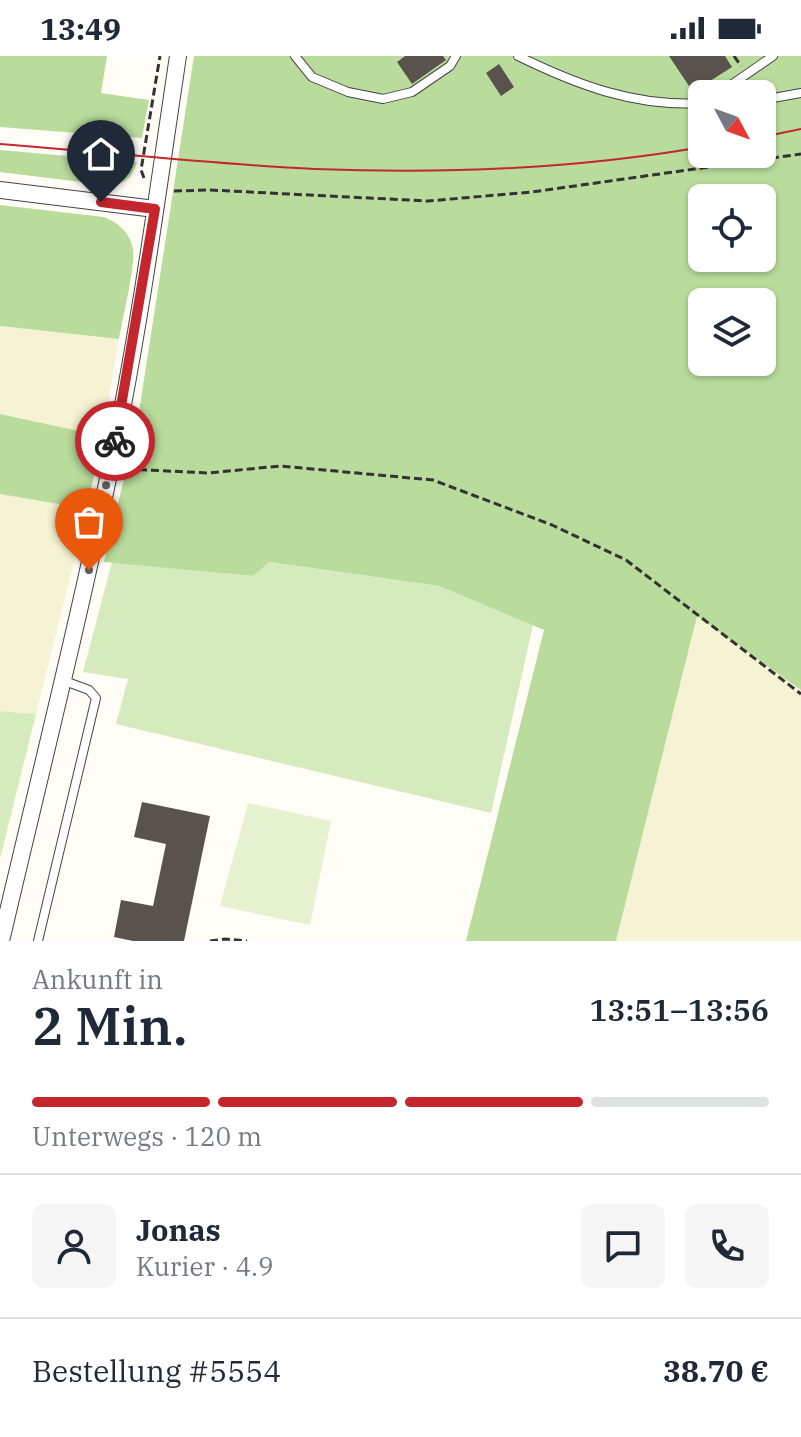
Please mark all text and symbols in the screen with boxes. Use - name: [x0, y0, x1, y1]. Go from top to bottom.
- text: 13:49: [40, 9, 121, 48]
- north arrow: [688, 80, 776, 168]
- map controls: [688, 80, 776, 376]
- pin: [67, 120, 135, 202]
- icon: home: [79, 132, 123, 176]
- button: locate: [688, 184, 776, 272]
- button: layers: [688, 288, 776, 376]
- courier: [75, 401, 155, 481]
- icon: bike: [93, 419, 137, 463]
- pin: [55, 488, 123, 570]
- icon: bag: [67, 500, 111, 544]
- text: Ankunft in: [32, 962, 163, 996]
- text: 13:51–13:56: [589, 990, 769, 1029]
- text: 2 Min.: [32, 992, 188, 1059]
- text: Unterwegs · 120 m: [32, 1119, 262, 1153]
- button: person: [32, 1204, 116, 1288]
- button: chat: [581, 1204, 665, 1288]
- button: phone: [685, 1204, 769, 1288]
- text: Jonas: [136, 1210, 221, 1249]
- text: Kurier · 4.9: [136, 1249, 274, 1283]
- text: Bestellung #5554: [32, 1351, 281, 1390]
- text: 38.70 €: [663, 1351, 769, 1390]

